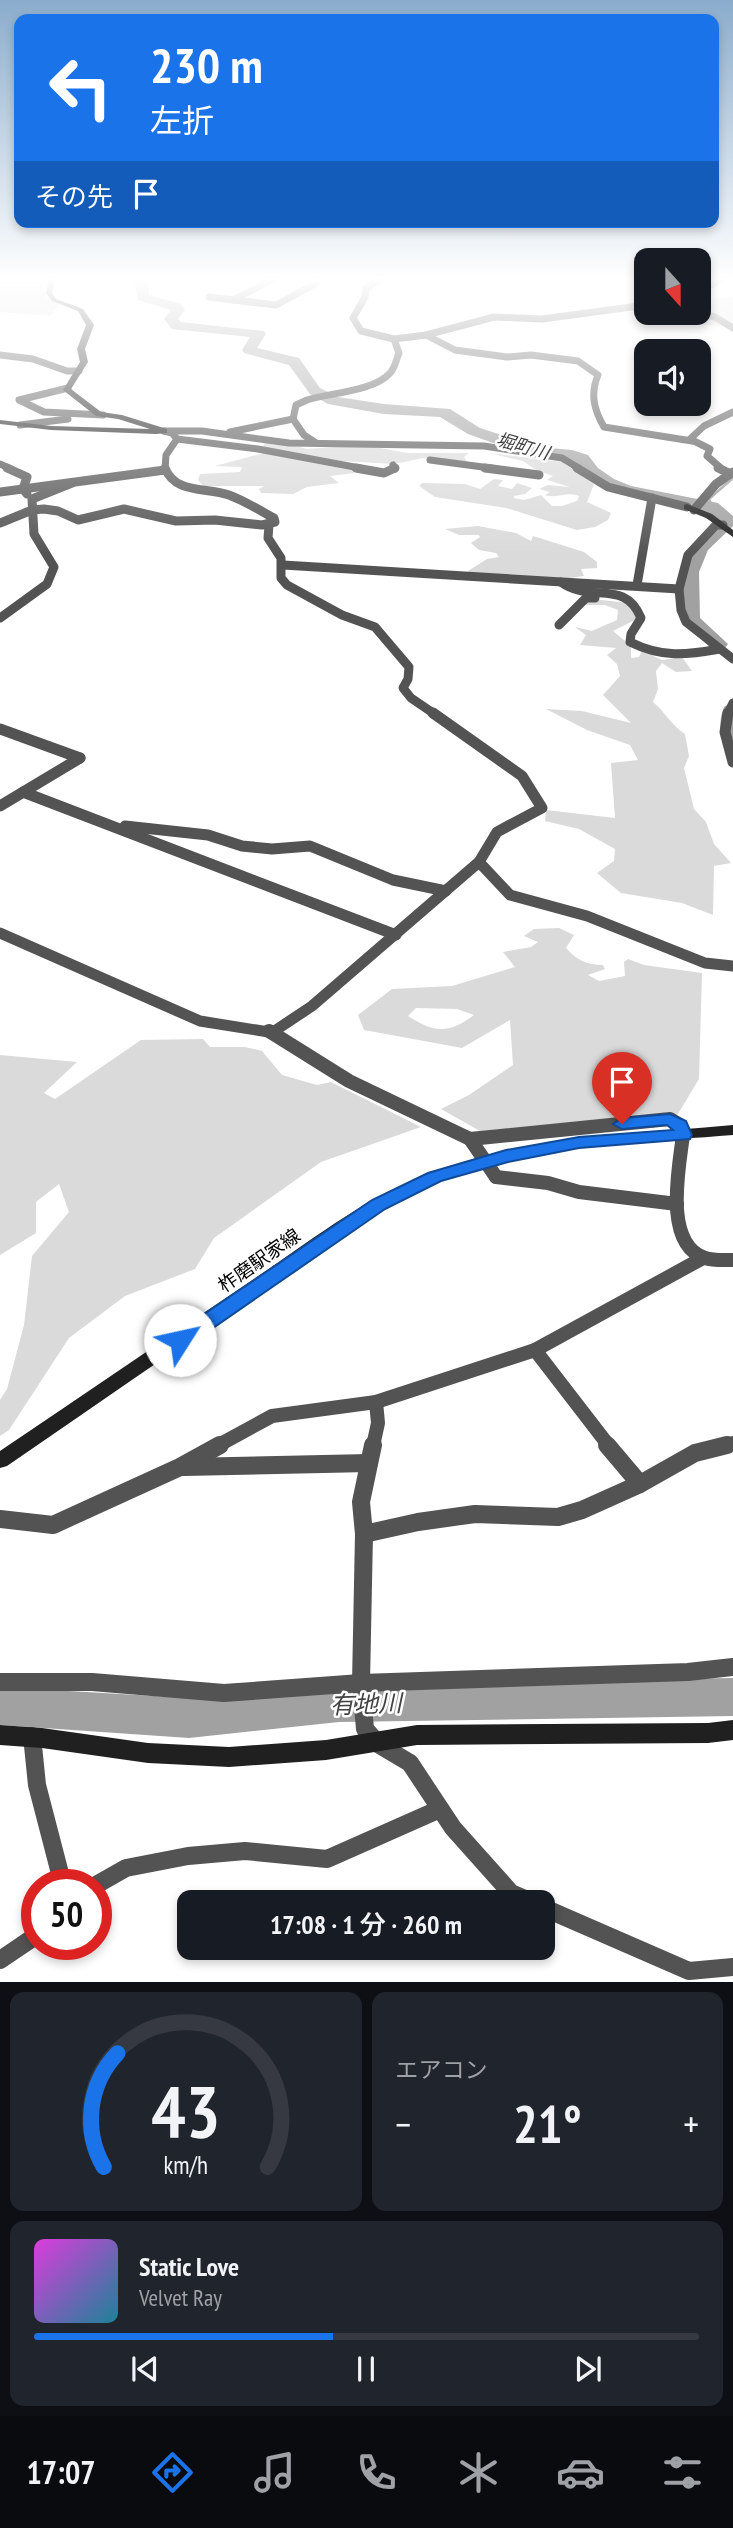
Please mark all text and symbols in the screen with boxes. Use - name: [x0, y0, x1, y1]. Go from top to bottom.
- text: 230 m: [150, 33, 263, 97]
- icon: left: [35, 42, 126, 133]
- text: 左折: [150, 99, 214, 141]
- icon: arrive: [127, 175, 165, 213]
- text: その先: [35, 180, 113, 213]
- north arrow: [634, 248, 710, 326]
- map controls: [634, 248, 711, 416]
- button: sound: [634, 339, 711, 416]
- water label: 堀町川: [494, 428, 554, 465]
- pin: [592, 1052, 652, 1124]
- icon: arrive: [603, 1063, 641, 1101]
- street label: 柞磨駅家線: [213, 1223, 305, 1297]
- position arrow: [143, 1303, 217, 1377]
- water label: 有地川: [329, 1687, 406, 1721]
- speed limit sign: 50: [21, 1869, 112, 1960]
- text: 17:08 · 1 分 · 260 m: [270, 1908, 462, 1941]
- text: エアコン: [396, 2055, 488, 2084]
- text: 43: [151, 2064, 221, 2158]
- text: 21°: [513, 2090, 582, 2157]
- text: −: [396, 2099, 411, 2148]
- text: +: [683, 2099, 699, 2148]
- text: km/h: [164, 2149, 208, 2181]
- text: Static Love: [139, 2250, 239, 2283]
- text: Velvet Ray: [139, 2283, 222, 2312]
- icon: previous: [126, 2350, 164, 2388]
- icon: pause: [347, 2350, 385, 2388]
- icon: next: [569, 2350, 607, 2388]
- icon: directions: [148, 2448, 197, 2497]
- icon: music: [250, 2448, 299, 2497]
- icon: phone: [352, 2448, 401, 2497]
- icon: climate: [454, 2448, 503, 2497]
- icon: car: [556, 2448, 605, 2497]
- icon: filters: [658, 2448, 707, 2497]
- text: 17:07: [26, 2451, 96, 2493]

